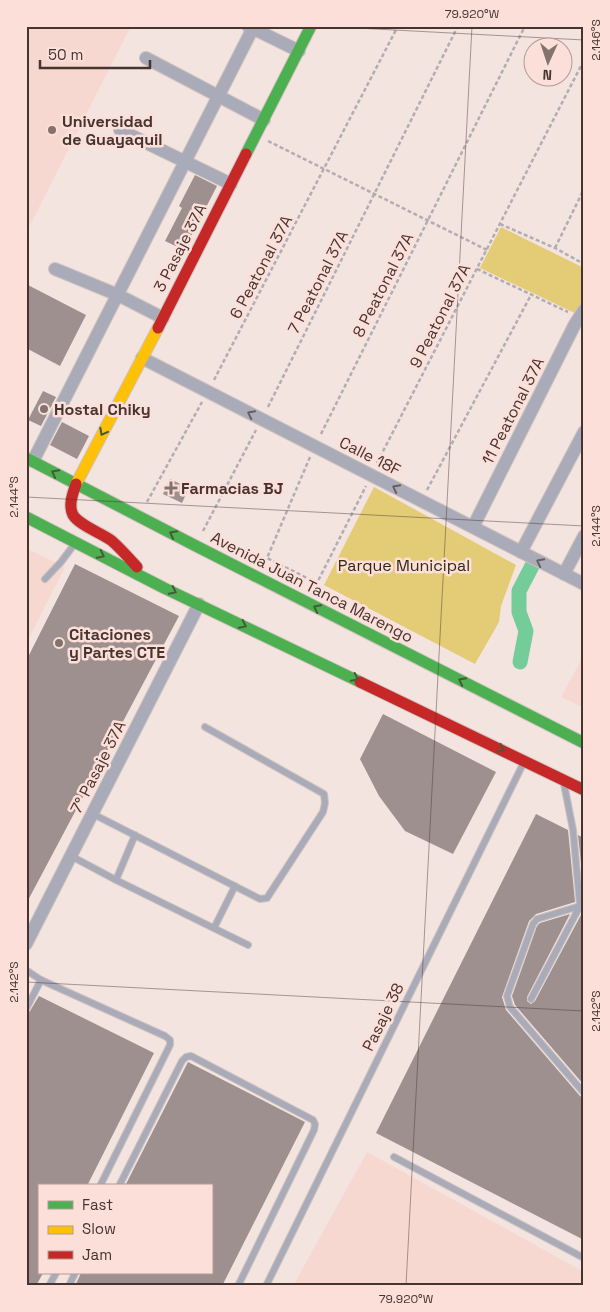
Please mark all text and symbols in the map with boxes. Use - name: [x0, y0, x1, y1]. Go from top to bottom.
- text: 79.920°W: [445, 6, 500, 22]
- text: 2.146°S: [588, 19, 604, 61]
- scale bar: [40, 38, 150, 70]
- north arrow: [522, 38, 572, 88]
- text: 50 m: [48, 45, 83, 64]
- text: N: [542, 66, 552, 84]
- place label: Universidad de Guayaquil: [62, 111, 163, 150]
- marker: Universidad de Guayaquil: [46, 124, 58, 136]
- street label: 3 Pasaje 37A: [149, 200, 211, 296]
- street label: 6 Peatonal 37A: [225, 212, 297, 322]
- street label: 7 Peatonal 37A: [283, 227, 353, 337]
- street label: 8 Peatonal 37A: [348, 229, 418, 341]
- street label: 9 Peatonal 37A: [405, 260, 475, 372]
- street label: 11 Peatonal 37A: [477, 354, 549, 468]
- place label: Hostal Chiky: [54, 399, 151, 420]
- marker: Hostal Chiky: [38, 403, 50, 415]
- one-way arrow: [247, 410, 256, 420]
- one-way arrow: [99, 427, 109, 436]
- street label: Calle 18F: [336, 432, 405, 481]
- one-way arrow: [51, 469, 60, 479]
- text: 2.144°S: [6, 476, 22, 518]
- place label: Farmacias BJ: [181, 478, 284, 499]
- marker: Farmacias BJ: [165, 482, 177, 494]
- one-way arrow: [392, 484, 401, 494]
- text: 2.144°S: [588, 505, 604, 547]
- street label: Avenida Juan Tanca Marengo: [207, 527, 417, 647]
- one-way arrow: [169, 530, 178, 540]
- one-way arrow: [96, 549, 105, 560]
- park label: Parque Municipal: [338, 555, 470, 576]
- one-way arrow: [537, 558, 546, 568]
- one-way arrow: [168, 585, 177, 595]
- one-way arrow: [314, 604, 323, 614]
- one-way arrow: [238, 619, 247, 629]
- place label: Citaciones y Partes CTE: [69, 624, 165, 663]
- marker: Citaciones y Partes CTE: [53, 637, 65, 649]
- one-way arrow: [349, 672, 358, 682]
- one-way arrow: [458, 677, 467, 687]
- street label: 7° Pasaje 37A: [66, 717, 130, 817]
- one-way arrow: [496, 743, 505, 753]
- text: 2.142°S: [6, 961, 22, 1003]
- street label: Pasaje 38: [357, 979, 409, 1055]
- text: 2.142°S: [588, 990, 604, 1032]
- legend: [38, 1184, 212, 1274]
- text: Fast: [82, 1195, 113, 1214]
- text: Slow: [82, 1219, 116, 1238]
- text: Jam: [82, 1245, 112, 1264]
- text: 79.920°W: [379, 1291, 434, 1307]

